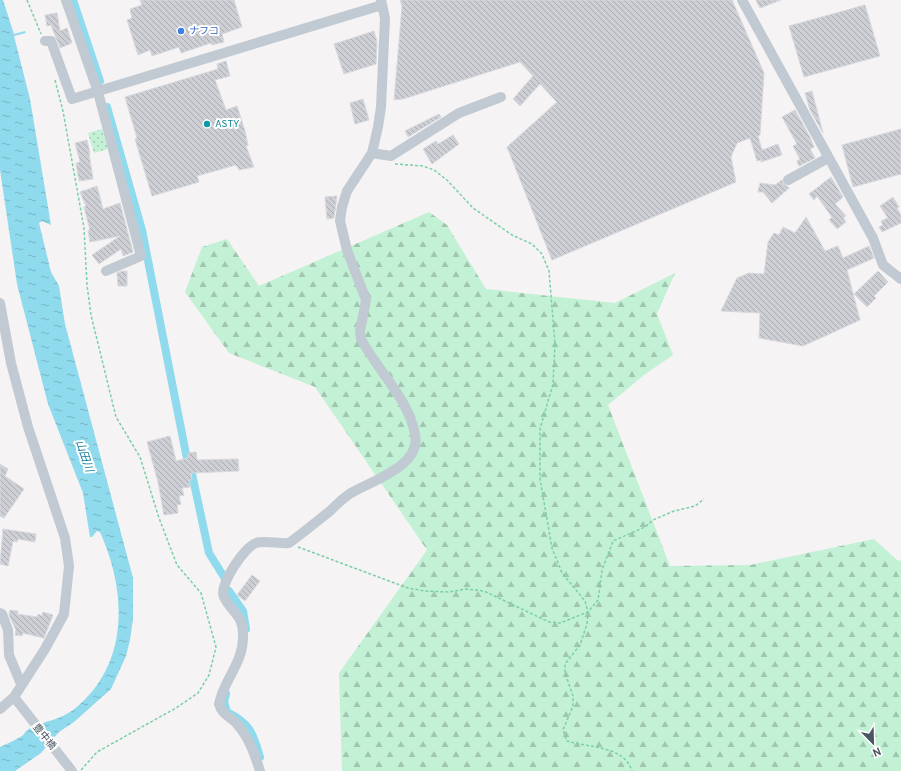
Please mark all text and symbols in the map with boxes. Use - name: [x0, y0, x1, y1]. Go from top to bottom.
- place label: ナフコ: [189, 25, 219, 38]
- marker: ナフコ: [176, 26, 186, 36]
- place label: ASTY: [215, 118, 240, 131]
- marker: ASTY: [202, 119, 212, 129]
- water label: 山田川: [72, 438, 96, 475]
- street label: 豊中橋: [30, 721, 58, 753]
- north arrow: [853, 723, 893, 763]
- text: N: [870, 743, 883, 759]

